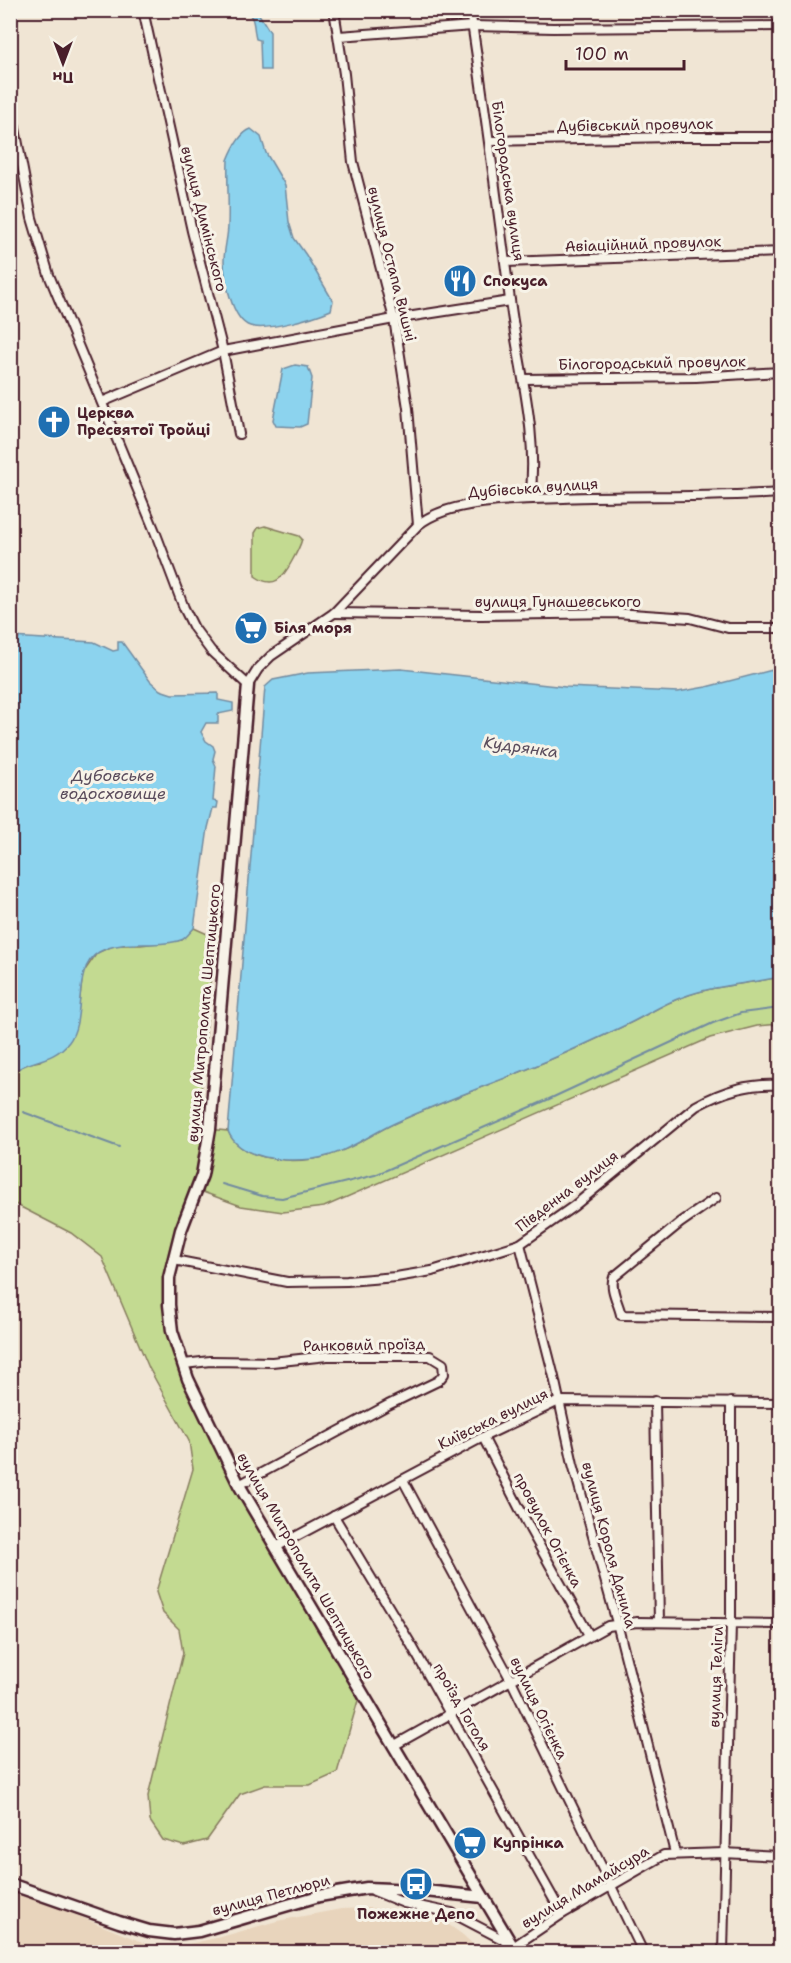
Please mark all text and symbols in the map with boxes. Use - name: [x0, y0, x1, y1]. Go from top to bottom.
- north arrow: [33, 33, 93, 93]
- scale bar: [566, 33, 684, 71]
- text: 100 m: [575, 42, 629, 66]
- text: Пн: [52, 67, 74, 88]
- street label: Білогородська вулиця: [487, 100, 529, 262]
- street label: Дубівський провулок: [557, 114, 713, 136]
- street label: вулиця Димінського: [176, 144, 232, 294]
- street label: вулиця Остапа Вишні: [363, 184, 421, 344]
- street label: Авіаційний провулок: [564, 231, 722, 257]
- restaurant icon: Спокуса: [442, 263, 478, 299]
- place label: Спокуса: [483, 271, 548, 291]
- street label: Білогородський провулок: [558, 351, 746, 375]
- place label: Церква Пресвятої Тройці: [77, 403, 210, 440]
- church icon: Церква Пресвятої Тройці: [36, 404, 72, 440]
- street label: Дубівська вулиця: [467, 473, 599, 503]
- street label: вулиця Гунашевського: [475, 592, 641, 612]
- supermarket icon: Біля моря: [233, 610, 269, 646]
- place label: Біля моря: [274, 618, 352, 638]
- water label: Кудрянка: [482, 731, 560, 763]
- water label: Дубовське водосховище: [60, 765, 166, 804]
- street label: вулиця Митрополита Шептицького: [183, 883, 225, 1143]
- street label: Південна вулиця: [512, 1146, 622, 1236]
- street label: Ранковий проїзд: [303, 1334, 426, 1356]
- street label: Київська вулиця: [435, 1384, 551, 1454]
- street label: вулиця Митрополита Шептицького: [233, 1449, 379, 1683]
- street label: вулиця Короля Данила: [577, 1460, 641, 1631]
- street label: провулок Огієнка: [509, 1469, 587, 1592]
- street label: вулиця Теліги: [704, 1626, 728, 1728]
- street label: вулиця Огієнка: [505, 1653, 573, 1763]
- street label: проїзд Гоголя: [429, 1659, 495, 1755]
- supermarket icon: Купрінка: [452, 1825, 488, 1861]
- place label: Купрінка: [493, 1833, 564, 1853]
- street label: вулиця Мамайсура: [517, 1841, 653, 1933]
- bus stop icon: Пожежне Депо: [398, 1866, 434, 1902]
- street label: вулиця Петлюри: [210, 1870, 332, 1920]
- place label: Пожежне Депо: [357, 1904, 475, 1924]

